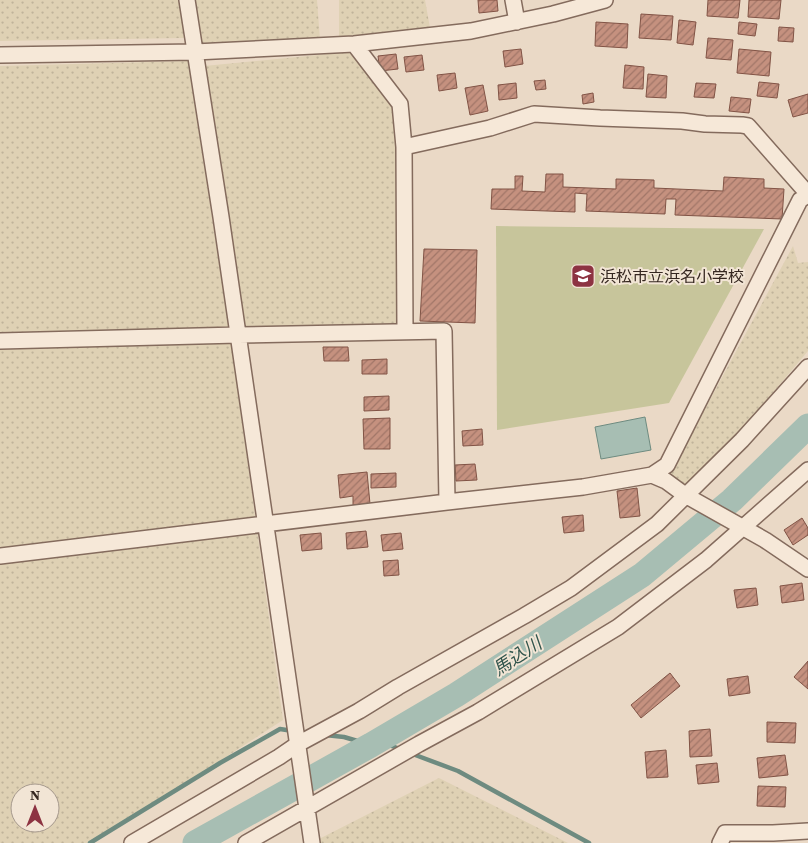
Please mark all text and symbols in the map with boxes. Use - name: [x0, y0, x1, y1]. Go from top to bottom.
- school or university icon: 浜松市立浜名小学校: [570, 263, 596, 289]
- place label: 浜松市立浜名小学校: [600, 265, 744, 287]
- water label: 馬込川: [488, 630, 548, 681]
- north arrow: [10, 783, 60, 833]
- text: N: [30, 785, 40, 805]

